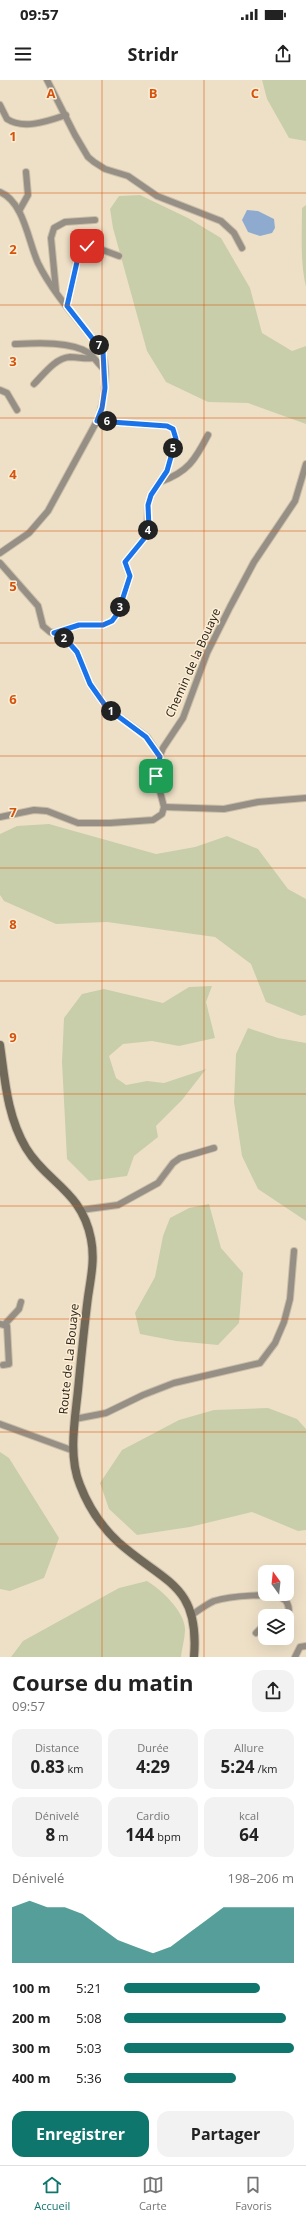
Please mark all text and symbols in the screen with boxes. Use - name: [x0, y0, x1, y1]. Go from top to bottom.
- text: 09:57: [20, 4, 59, 24]
- text: Stridr: [128, 42, 178, 66]
- icon: menu: [12, 43, 34, 65]
- icon: share: [272, 43, 294, 65]
- text: A: [47, 84, 56, 102]
- text: B: [149, 84, 158, 102]
- text: C: [251, 84, 259, 102]
- text: 1: [9, 127, 17, 145]
- pin: [70, 229, 104, 263]
- icon: check: [76, 235, 98, 257]
- text: 2: [9, 240, 17, 258]
- pin: 7: [89, 335, 109, 355]
- text: 7: [96, 337, 102, 352]
- text: 3: [9, 352, 17, 370]
- pin: 6: [97, 411, 117, 431]
- text: 6: [104, 413, 110, 428]
- pin: 5: [163, 438, 183, 458]
- text: 5: [170, 440, 176, 455]
- text: 4: [9, 465, 17, 483]
- pin: 4: [138, 520, 158, 540]
- text: 4: [145, 522, 151, 537]
- text: 5: [9, 577, 17, 595]
- pin: 3: [110, 597, 130, 617]
- text: 3: [117, 599, 123, 614]
- street label: Chemin de la Bouaye: [161, 605, 224, 720]
- pin: 2: [54, 628, 74, 648]
- text: 2: [61, 630, 67, 645]
- text: 6: [9, 690, 17, 708]
- pin: 1: [101, 701, 121, 721]
- text: 1: [108, 703, 114, 718]
- pin: [139, 759, 173, 793]
- icon: arrive: [145, 765, 167, 787]
- text: 7: [9, 803, 17, 821]
- text: 8: [9, 915, 17, 933]
- text: 9: [9, 1028, 17, 1046]
- street label: Route de La Bouaye: [54, 1303, 83, 1415]
- north arrow: [258, 1565, 294, 1601]
- map controls: [258, 1565, 294, 1645]
- button: layers: [258, 1609, 294, 1645]
- text: Course du matin: [12, 1667, 193, 1697]
- button: share: [252, 1670, 294, 1712]
- text: 09:57: [12, 1697, 45, 1715]
- text: Distance: [35, 1740, 79, 1755]
- text: Durée: [137, 1740, 169, 1755]
- text: Allure: [234, 1740, 264, 1755]
- text: 0.83: [31, 1755, 65, 1778]
- text: 4:29: [136, 1755, 170, 1778]
- text: 5:24: [221, 1755, 255, 1778]
- text: km: [65, 1761, 83, 1776]
- text: /km: [255, 1761, 277, 1776]
- text: Dénivelé: [35, 1808, 79, 1823]
- text: Cardio: [136, 1808, 170, 1823]
- text: kcal: [239, 1808, 259, 1823]
- text: 8: [46, 1823, 55, 1846]
- text: 144: [125, 1823, 154, 1846]
- text: 64: [239, 1823, 259, 1846]
- text: m: [55, 1829, 68, 1844]
- text: bpm: [154, 1829, 181, 1844]
- text: Dénivelé: [12, 1869, 64, 1887]
- text: 198–206 m: [227, 1869, 294, 1887]
- text: 100 m: [12, 1979, 50, 1997]
- text: 5:21: [76, 1979, 102, 1997]
- text: 200 m: [12, 2009, 50, 2027]
- text: 5:08: [76, 2009, 102, 2027]
- text: 300 m: [12, 2039, 50, 2057]
- text: 5:03: [76, 2039, 102, 2057]
- text: 400 m: [12, 2069, 50, 2087]
- text: 5:36: [76, 2069, 102, 2087]
- button: Enregistrer: [12, 2111, 149, 2157]
- button: Partager: [157, 2111, 294, 2157]
- tab: Accueil: [34, 2174, 70, 2213]
- tab: Carte: [139, 2174, 167, 2213]
- tab: Favoris: [235, 2174, 272, 2213]

